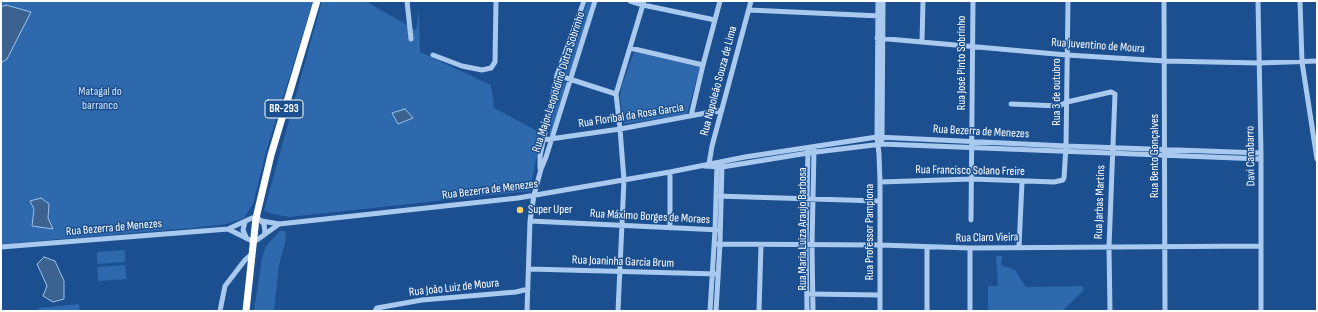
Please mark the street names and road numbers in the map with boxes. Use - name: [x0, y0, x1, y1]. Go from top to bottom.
- street label: Rua Major Leopoldino Dutra Sobrinho: [529, 10, 589, 154]
- street label: Rua José Pinto Sobrinho: [955, 16, 969, 110]
- street label: Rua Napoleão Souza de Lima: [697, 25, 741, 137]
- street label: Rua Juventino de Moura: [1051, 36, 1145, 56]
- street label: Rua 3 de outubro: [1050, 58, 1064, 126]
- road number: BR-293: [265, 100, 303, 118]
- street label: Rua Floribal da Rosa Garcia: [577, 101, 685, 131]
- street label: Rua Bento Gonçalves: [1148, 114, 1162, 198]
- street label: Rua Bezerra de Menezes: [933, 122, 1029, 142]
- street label: Davi Canabarro: [1243, 126, 1259, 186]
- street label: Rua Francisco Solano Freire: [915, 163, 1025, 179]
- street label: Rua Jarbas Martins: [1092, 165, 1108, 239]
- street label: Rua Maria Luiza Araujo Barbosa: [796, 167, 810, 291]
- street label: Rua Bezerra de Menezes: [441, 177, 539, 203]
- street label: Rua Professor Pamplona: [863, 184, 877, 280]
- street label: Rua Máximo Borges de Moraes: [590, 207, 710, 227]
- street label: Rua Bezerra de Menezes: [65, 217, 163, 239]
- street label: Rua Claro Vieira: [956, 230, 1018, 246]
- street label: Rua Joaninha Garcia Brum: [572, 253, 674, 271]
- street label: Rua João Luiz de Moura: [408, 276, 500, 300]

